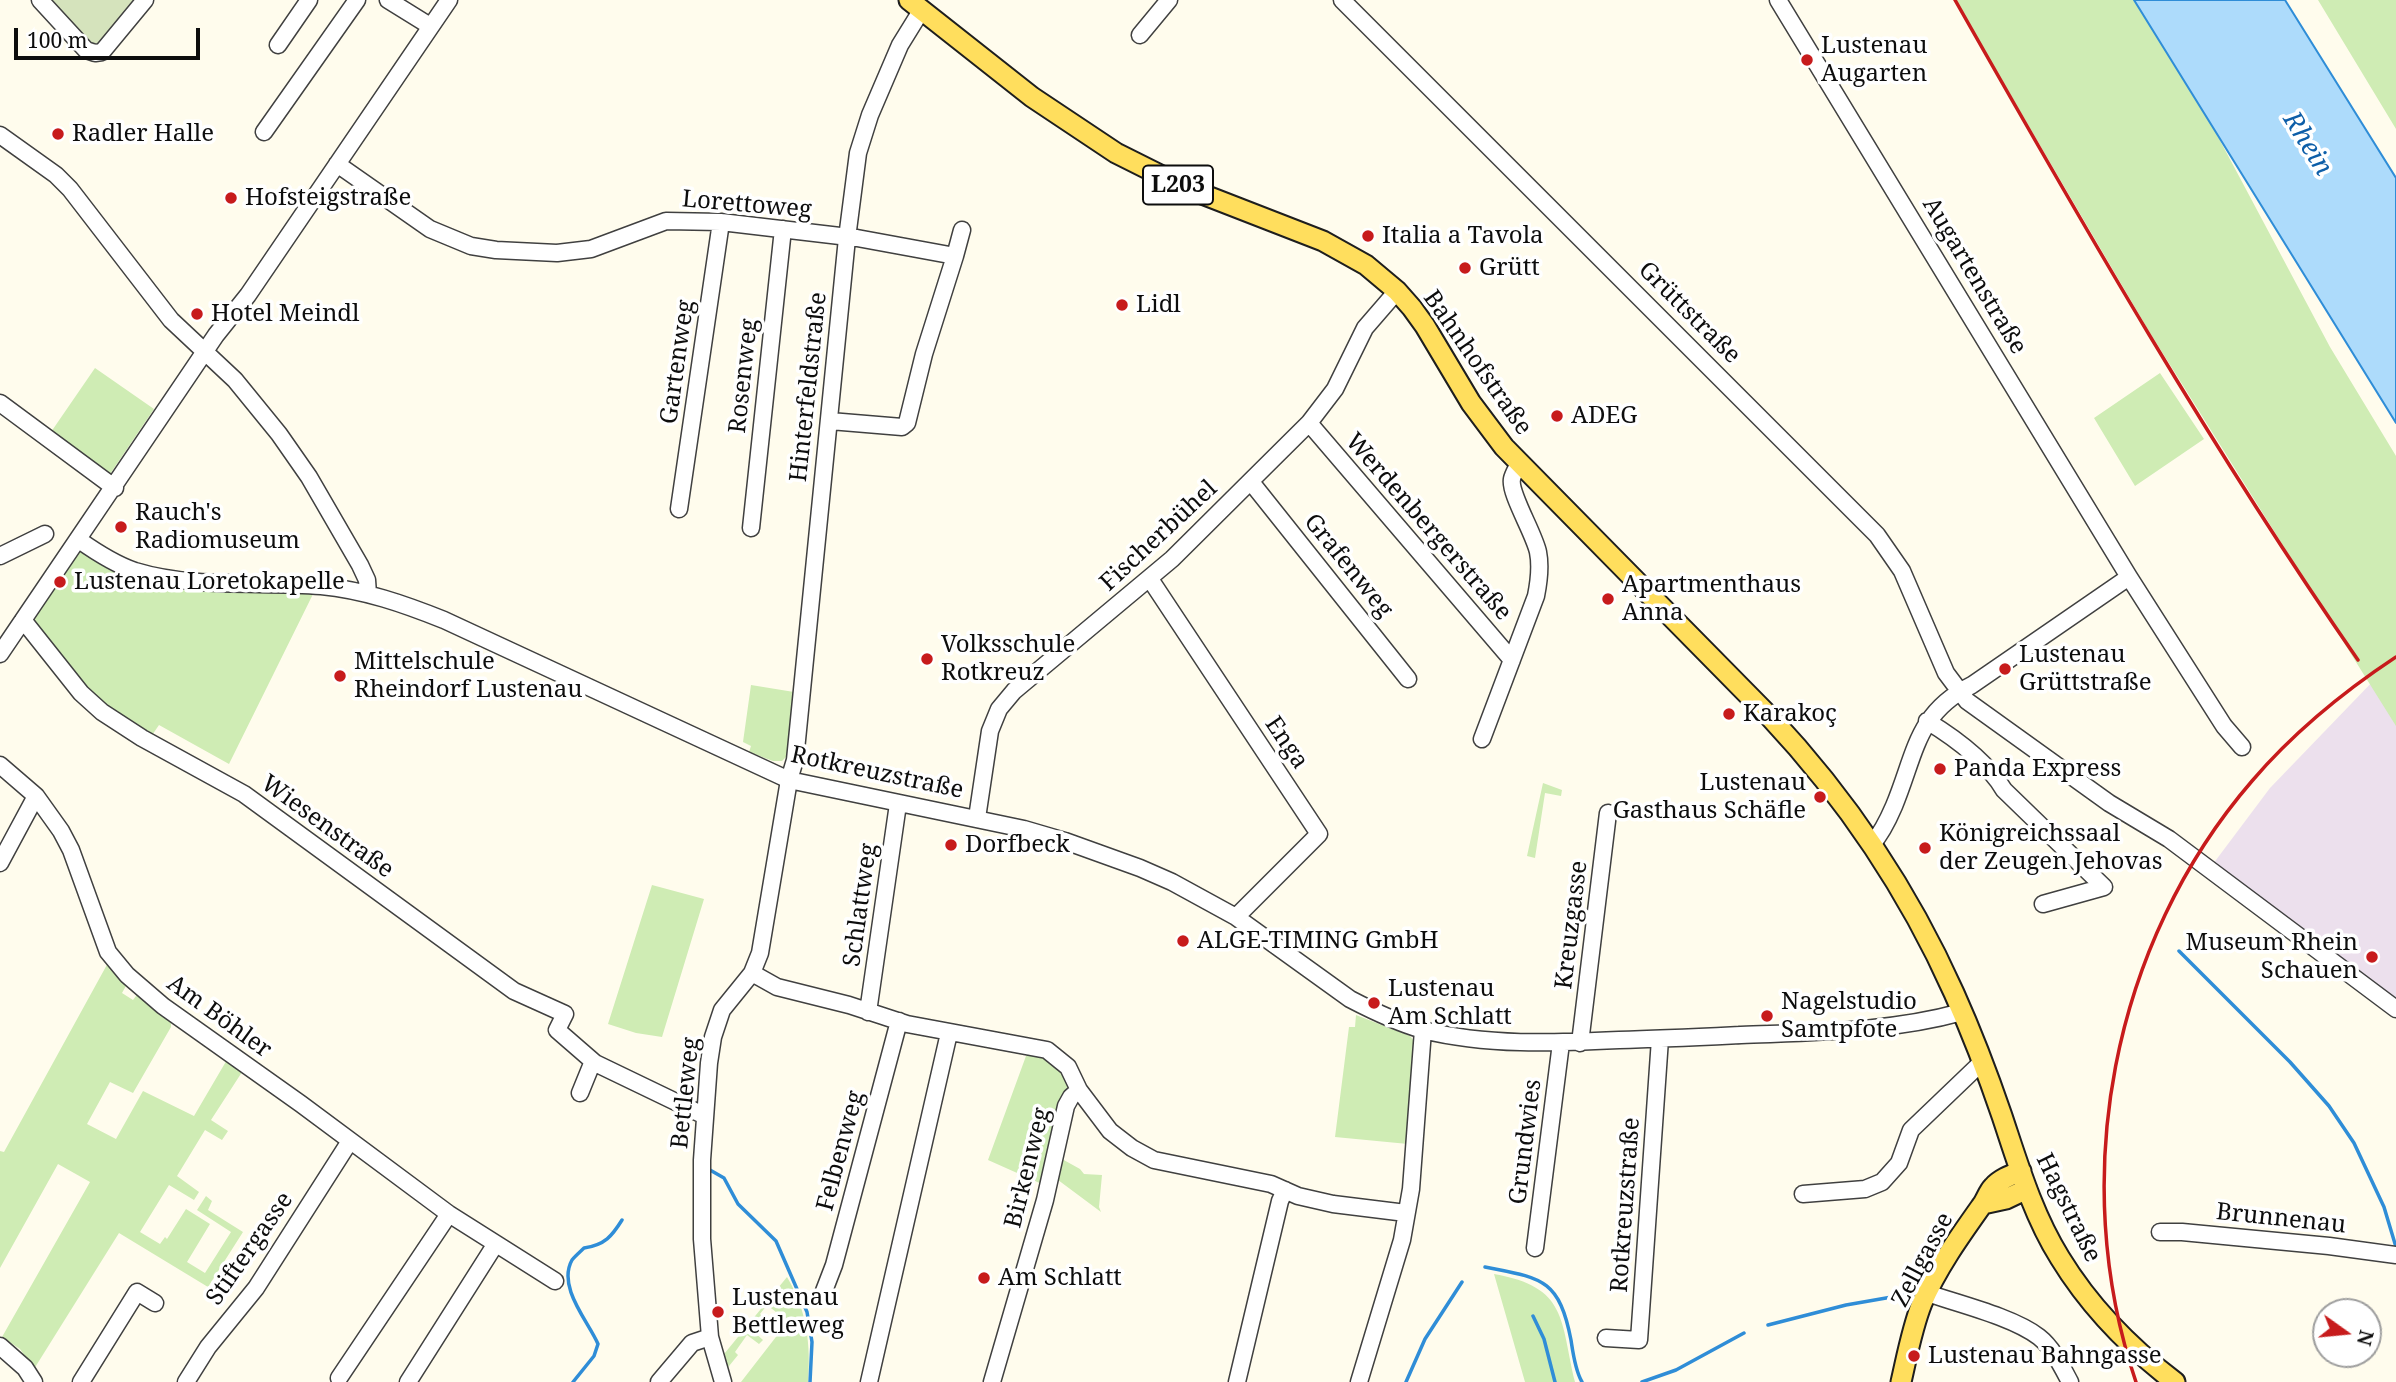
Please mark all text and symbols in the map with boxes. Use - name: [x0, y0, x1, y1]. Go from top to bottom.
- scale bar: [18, 14, 203, 58]
- text: 100 m: [27, 26, 88, 54]
- place label: Lustenau Augarten: [1821, 32, 1928, 88]
- marker: Lustenau Augarten: [1799, 52, 1815, 68]
- water label: Rhein: [2275, 106, 2339, 182]
- place label: Radler Halle: [72, 120, 214, 148]
- marker: Radler Halle: [50, 126, 66, 142]
- road number: L203: [1143, 166, 1213, 204]
- place label: Hofsteigstraße: [245, 184, 411, 212]
- street label: Lorettoweg: [681, 185, 813, 225]
- marker: Hofsteigstraße: [223, 190, 239, 206]
- street label: Augartenstraße: [1916, 192, 2032, 360]
- place label: Italia a Tavola: [1382, 222, 1544, 250]
- marker: Italia a Tavola: [1360, 228, 1376, 244]
- place label: Grütt: [1479, 254, 1540, 282]
- street label: Grüttstraße: [1632, 256, 1746, 370]
- marker: Grütt: [1457, 260, 1473, 276]
- street label: Bahnhofstraße: [1416, 285, 1538, 441]
- street label: Hinterfeldstraße: [785, 291, 833, 483]
- place label: Lidl: [1136, 291, 1181, 319]
- marker: Lidl: [1114, 297, 1130, 313]
- street label: Gartenweg: [655, 298, 701, 426]
- place label: Hotel Meindl: [211, 300, 360, 328]
- marker: Hotel Meindl: [189, 306, 205, 322]
- street label: Rosenweg: [724, 317, 764, 435]
- place label: ADEG: [1571, 402, 1637, 430]
- marker: ADEG: [1549, 408, 1565, 424]
- street label: Werdenbergerstraße: [1339, 427, 1517, 627]
- street label: Fischerbühel: [1095, 475, 1223, 597]
- place label: Rauch's Radiomuseum: [135, 499, 300, 555]
- street label: Grafenweg: [1297, 508, 1399, 624]
- marker: Rauch's Radiomuseum: [113, 519, 129, 535]
- place label: Lustenau Loretokapelle: [74, 568, 345, 596]
- place label: Apartmenthaus Anna: [1622, 571, 1801, 627]
- marker: Lustenau Loretokapelle: [52, 574, 68, 590]
- marker: Apartmenthaus Anna: [1600, 591, 1616, 607]
- place label: Volksschule Rotkreuz: [941, 631, 1075, 687]
- place label: Lustenau Grüttstraße: [2019, 641, 2152, 697]
- place label: Mittelschule Rheindorf Lustenau: [354, 648, 583, 704]
- marker: Volksschule Rotkreuz: [919, 651, 935, 667]
- marker: Lustenau Grüttstraße: [1997, 661, 2013, 677]
- marker: Mittelschule Rheindorf Lustenau: [332, 668, 348, 684]
- place label: Karakoç: [1743, 700, 1837, 728]
- marker: Karakoç: [1721, 706, 1737, 722]
- street label: Enga: [1258, 711, 1314, 775]
- street label: Rotkreuzstraße: [788, 741, 966, 805]
- place label: Panda Express: [1954, 755, 2121, 783]
- marker: Panda Express: [1932, 761, 1948, 777]
- street label: Wiesenstraße: [255, 769, 399, 885]
- place label: Lustenau Gasthaus Schäfle: [1613, 769, 1806, 825]
- marker: Lustenau Gasthaus Schäfle: [1812, 789, 1828, 805]
- place label: Königreichssaal der Zeugen Jehovas: [1939, 820, 2163, 876]
- place label: Dorfbeck: [965, 831, 1070, 859]
- marker: Dorfbeck: [943, 837, 959, 853]
- marker: Königreichssaal der Zeugen Jehovas: [1917, 840, 1933, 856]
- street label: Schlattweg: [838, 841, 884, 969]
- street label: Kreuzgasse: [1550, 859, 1594, 991]
- place label: ALGE-TIMING GmbH: [1197, 927, 1439, 955]
- place label: Museum Rhein Schauen: [2185, 929, 2358, 985]
- marker: ALGE-TIMING GmbH: [1175, 933, 1191, 949]
- marker: Museum Rhein Schauen: [2364, 949, 2380, 965]
- street label: Am Böhler: [161, 969, 277, 1065]
- place label: Lustenau Am Schlatt: [1388, 975, 1512, 1031]
- place label: Nagelstudio Samtpfote: [1781, 988, 1917, 1044]
- marker: Lustenau Am Schlatt: [1366, 995, 1382, 1011]
- marker: Nagelstudio Samtpfote: [1759, 1008, 1775, 1024]
- street label: Bettleweg: [666, 1036, 706, 1150]
- street label: Grundwies: [1504, 1078, 1548, 1206]
- street label: Felbenweg: [811, 1088, 871, 1214]
- street label: Birkenweg: [999, 1105, 1057, 1231]
- street label: Rotkreuzstraße: [1606, 1116, 1646, 1294]
- street label: Hagstraße: [2029, 1149, 2107, 1267]
- street label: Stiftergasse: [200, 1187, 300, 1311]
- street label: Brunnenau: [2215, 1198, 2347, 1240]
- street label: Zellgasse: [1886, 1208, 1960, 1312]
- place label: Am Schlatt: [998, 1264, 1122, 1292]
- marker: Am Schlatt: [976, 1270, 992, 1286]
- place label: Lustenau Bettleweg: [732, 1284, 844, 1340]
- north arrow: [2312, 1298, 2382, 1368]
- marker: Lustenau Bettleweg: [710, 1304, 726, 1320]
- text: N: [2351, 1327, 2380, 1349]
- place label: Lustenau Bahngasse: [1928, 1342, 2162, 1370]
- marker: Lustenau Bahngasse: [1906, 1348, 1922, 1364]

